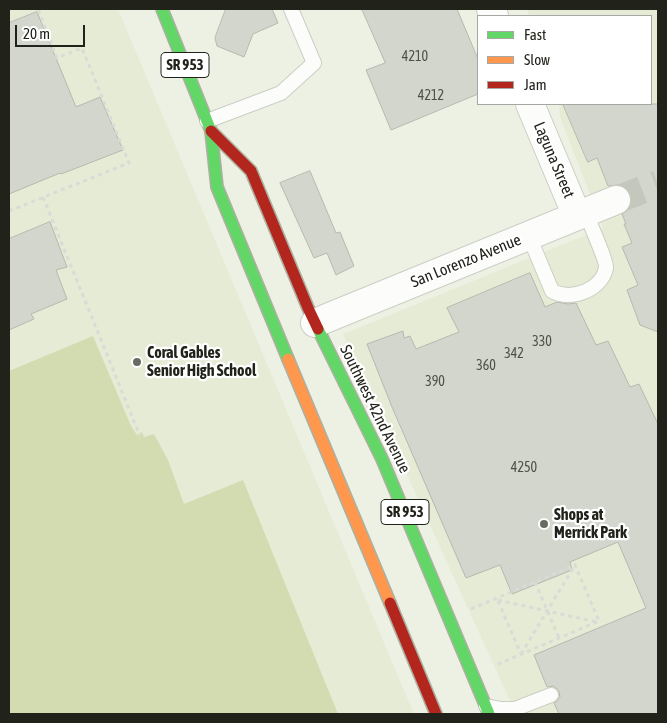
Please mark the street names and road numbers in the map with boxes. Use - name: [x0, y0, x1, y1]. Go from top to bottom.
- road number: SR 953: [161, 52, 209, 78]
- street label: Laguna Street: [529, 119, 579, 201]
- street label: San Lorenzo Avenue: [408, 230, 524, 292]
- street label: Southwest 42nd Avenue: [336, 342, 414, 476]
- road number: SR 953: [381, 500, 429, 524]

